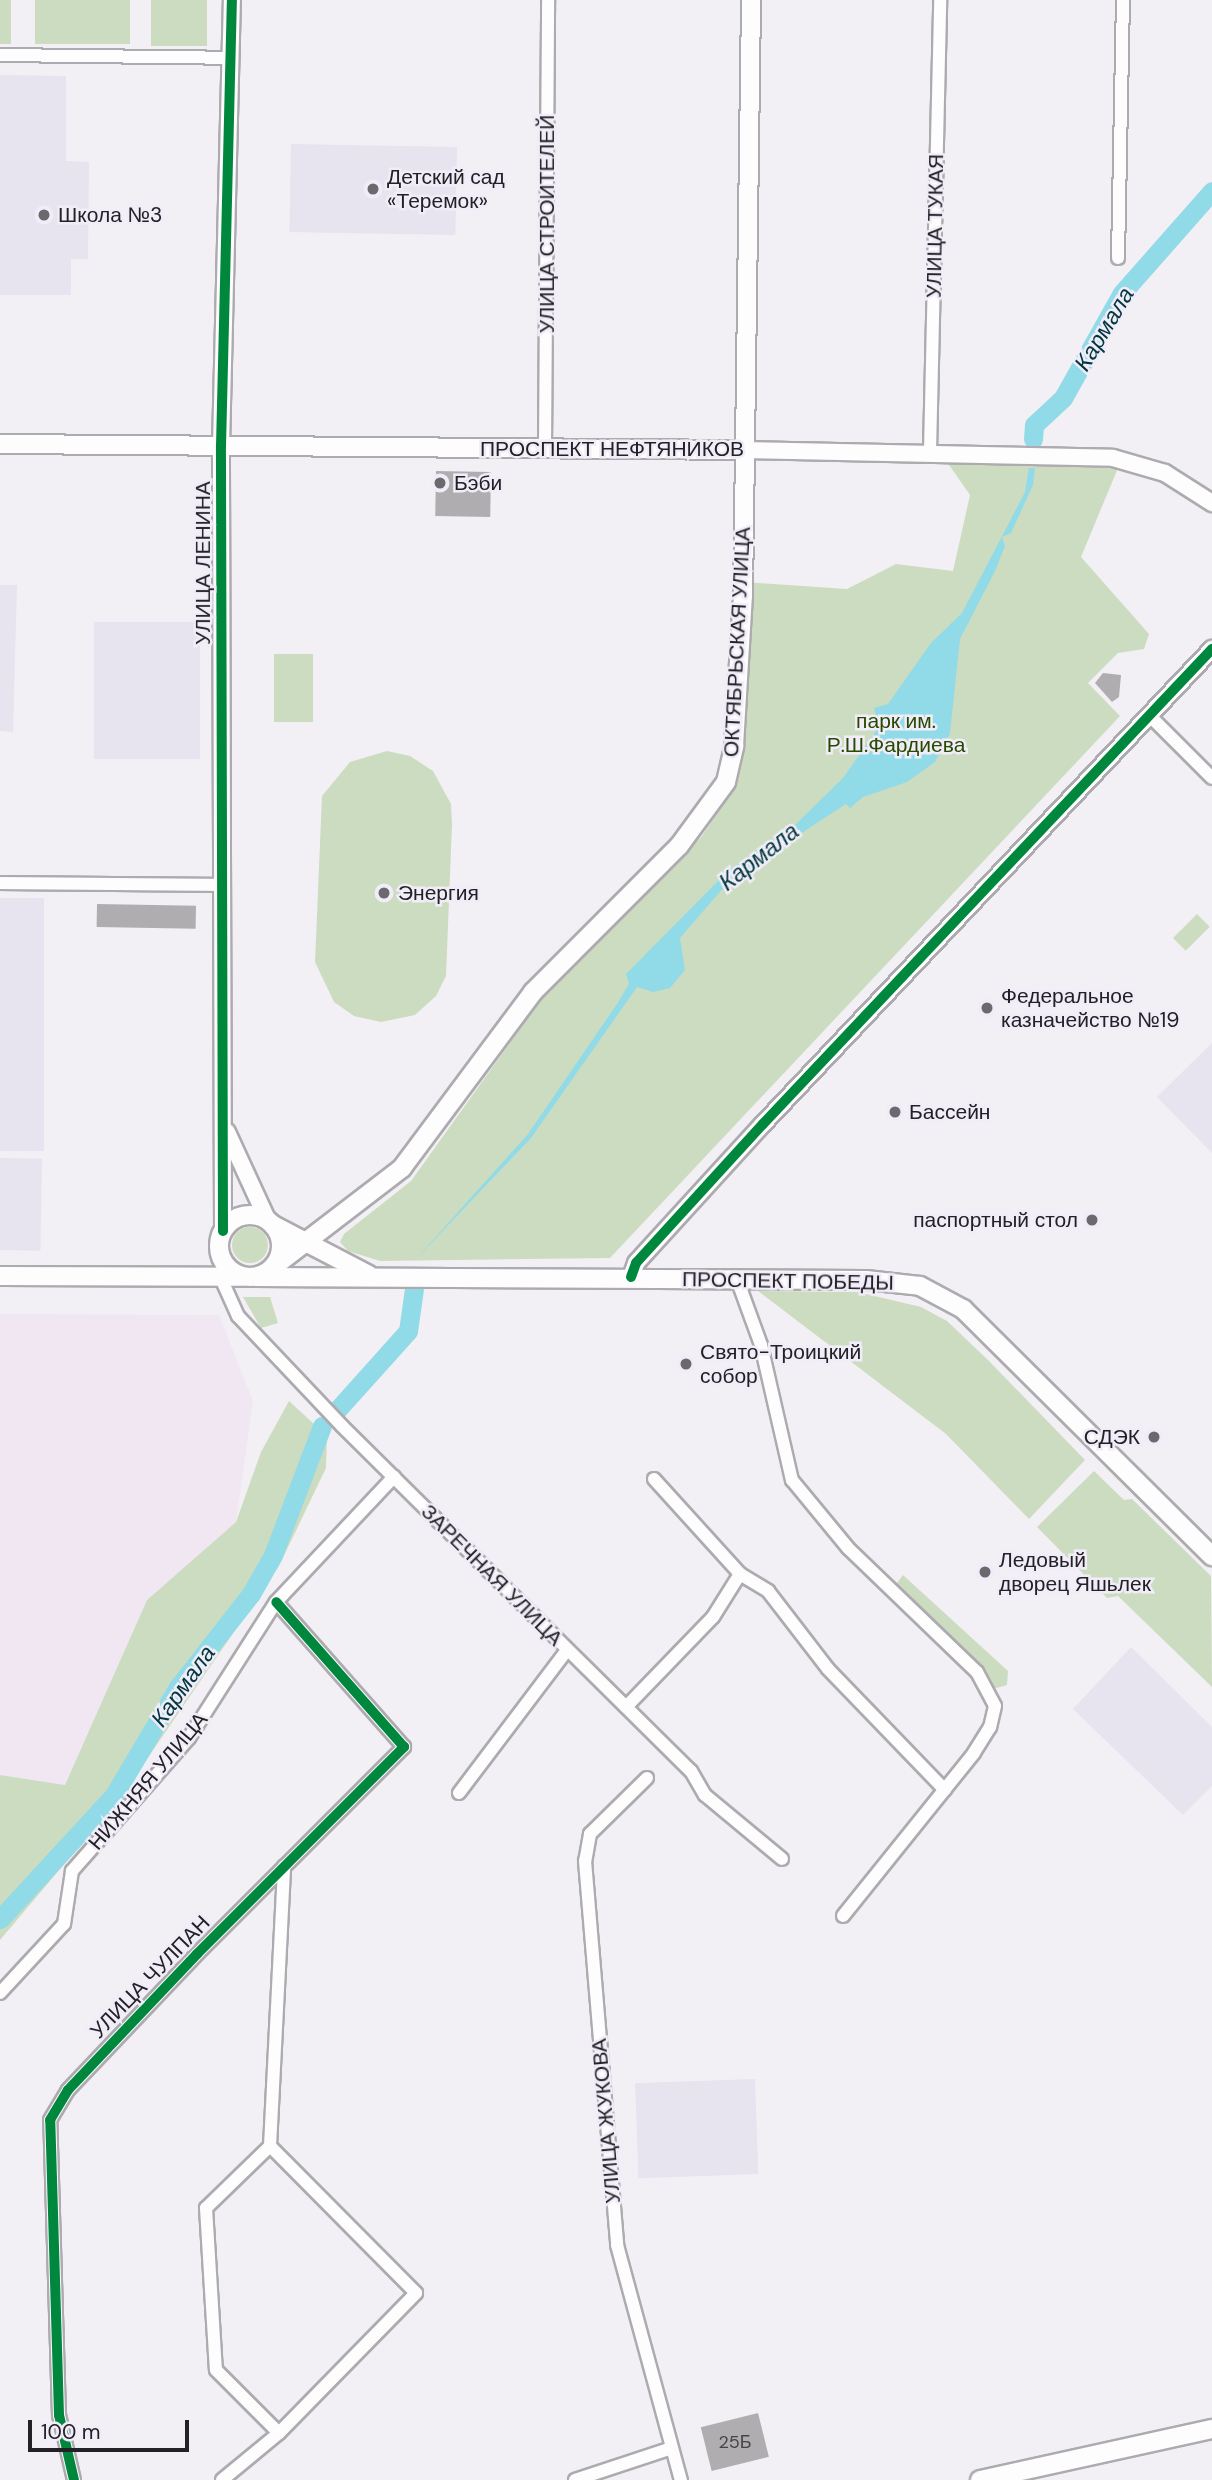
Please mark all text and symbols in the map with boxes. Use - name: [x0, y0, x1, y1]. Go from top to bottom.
- street label: УЛИЦА СТРОИТЕЛЕЙ: [534, 115, 560, 333]
- street label: УЛИЦА ТУКАЯ: [921, 154, 949, 298]
- place label: Детский сад «Теремок»: [387, 164, 505, 214]
- marker: Детский сад «Теремок»: [365, 181, 381, 197]
- place label: Школа №3: [58, 202, 162, 228]
- marker: Школа №3: [36, 207, 52, 223]
- water label: Кармала: [1068, 282, 1140, 376]
- street label: ПРОСПЕКТ НЕФТЯНИКОВ: [480, 436, 744, 462]
- place label: Бэби: [454, 470, 502, 496]
- marker: Бэби: [432, 475, 448, 491]
- street label: УЛИЦА ЛЕНИНА: [190, 481, 216, 645]
- street label: ОКТЯБРЬСКАЯ УЛИЦА: [718, 526, 756, 758]
- park label: парк им. Р.Ш.Фардиева: [827, 708, 965, 758]
- water label: Кармала: [714, 818, 804, 896]
- place label: Энергия: [398, 880, 479, 906]
- marker: Энергия: [376, 885, 392, 901]
- place label: Федеральное казначейство №19: [1001, 983, 1179, 1033]
- marker: Федеральное казначейство №19: [979, 1000, 995, 1016]
- place label: Бассейн: [909, 1099, 990, 1125]
- marker: Бассейн: [887, 1104, 903, 1120]
- place label: паспортный стол: [913, 1207, 1078, 1233]
- marker: паспортный стол: [1084, 1212, 1100, 1228]
- street label: ПРОСПЕКТ ПОБЕДЫ: [682, 1267, 894, 1295]
- place label: Свято-Троицкий собор: [700, 1339, 861, 1389]
- marker: Свято-Троицкий собор: [678, 1356, 694, 1372]
- place label: СДЭК: [1084, 1424, 1140, 1450]
- marker: СДЭК: [1146, 1429, 1162, 1445]
- street label: ЗАРЕЧНАЯ УЛИЦА: [416, 1499, 568, 1651]
- place label: Ледовый дворец Яшьлек: [999, 1547, 1151, 1597]
- marker: Ледовый дворец Яшьлек: [977, 1564, 993, 1580]
- water label: Кармала: [145, 1640, 221, 1732]
- street label: НИЖНЯЯ УЛИЦА: [83, 1707, 213, 1855]
- street label: УЛИЦА ЧУЛПАН: [85, 1910, 215, 2044]
- street label: УЛИЦА ЖУКОВА: [586, 2037, 626, 2205]
- scale bar: [32, 2406, 192, 2450]
- text: 100 m: [41, 2418, 101, 2446]
- house number: 25Б: [718, 2431, 752, 2453]

